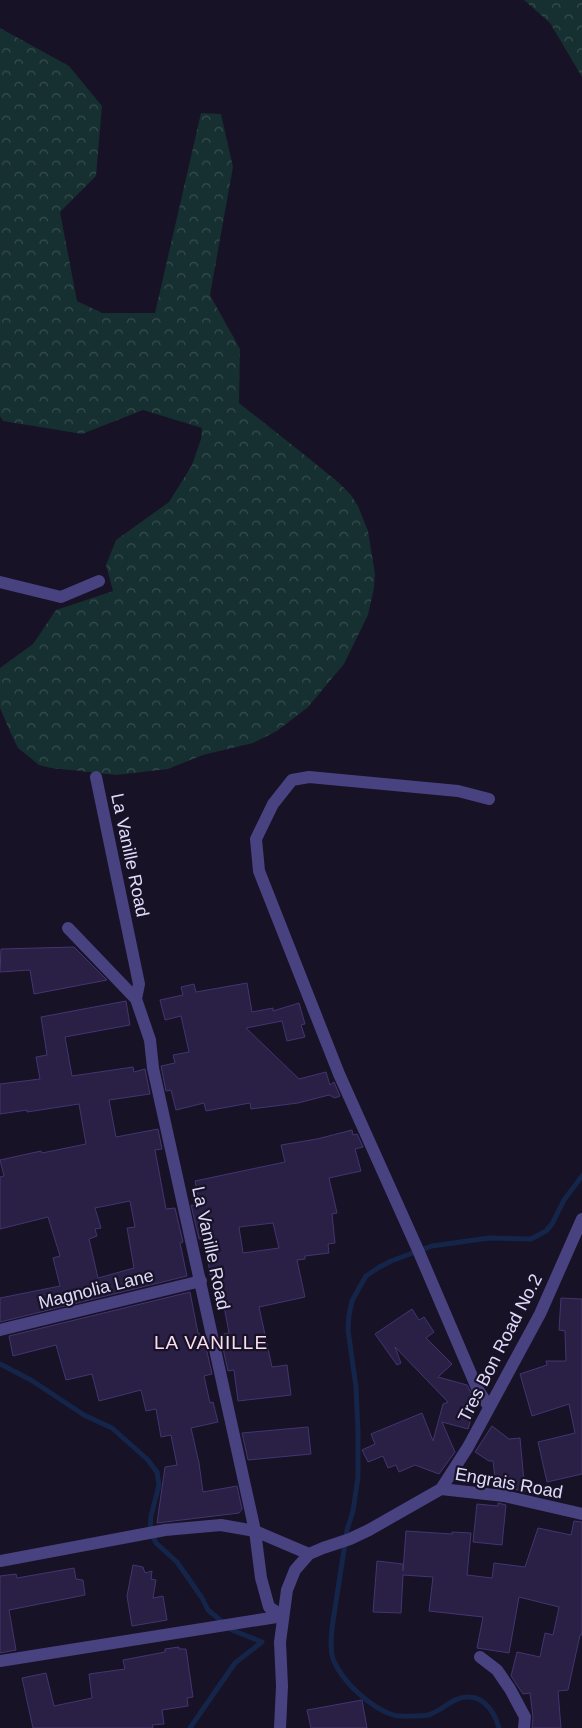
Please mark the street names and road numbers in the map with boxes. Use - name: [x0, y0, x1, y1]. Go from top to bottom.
- street label: La Vanille Road: [107, 791, 153, 919]
- street label: La Vanille Road: [188, 1184, 234, 1312]
- street label: Magnolia Lane: [36, 1265, 156, 1313]
- street label: Tres Bon Road No.2: [454, 1271, 546, 1425]
- street label: Engrais Road: [454, 1464, 564, 1502]

